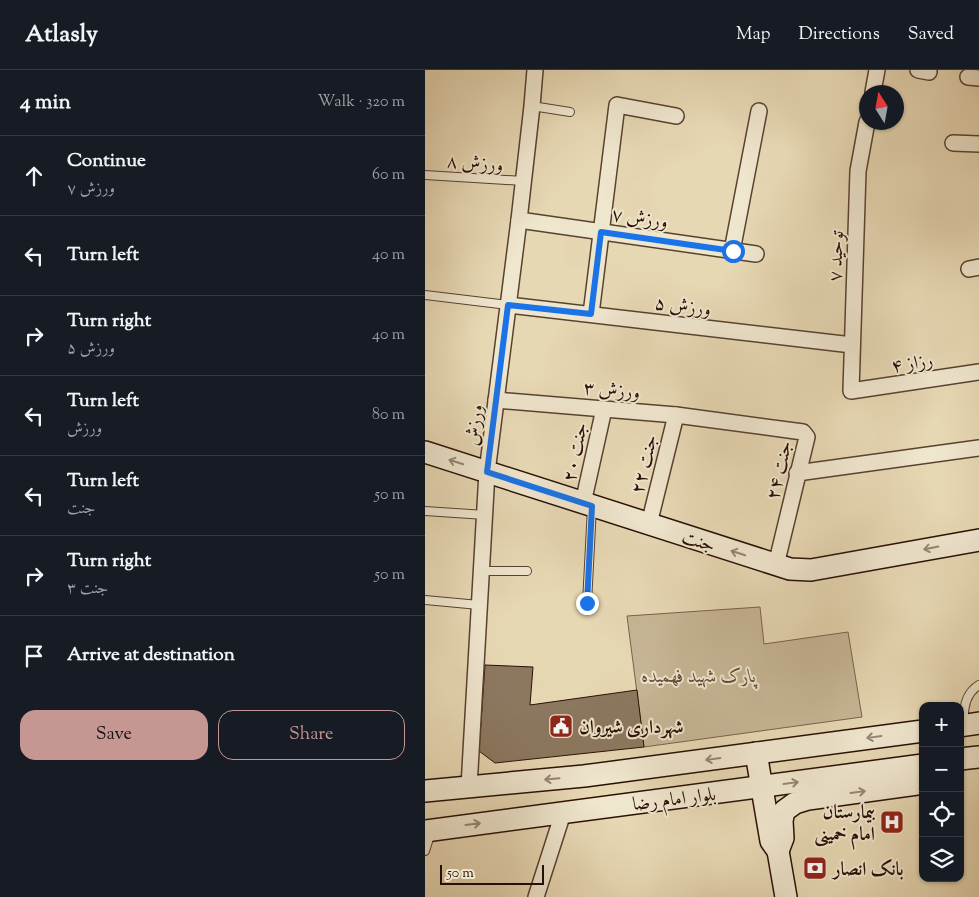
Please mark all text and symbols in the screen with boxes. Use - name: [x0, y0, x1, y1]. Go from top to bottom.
- text: Atlasly: [25, 18, 98, 52]
- text: Map: [736, 22, 771, 48]
- text: Directions: [799, 22, 880, 48]
- text: Saved: [908, 22, 954, 48]
- north arrow: [859, 85, 904, 130]
- text: 4 min: [20, 88, 71, 118]
- text: Walk · 320 m: [318, 91, 405, 114]
- text: Continue: [67, 148, 146, 175]
- street label: ورزش ۸: [446, 149, 504, 180]
- icon: ahead: [20, 162, 48, 190]
- text: 60 m: [372, 164, 405, 187]
- text: ورزش ۷: [67, 178, 115, 201]
- street label: ورزش ۷: [610, 202, 670, 237]
- street label: توحید ۷: [823, 230, 852, 282]
- route start: [722, 240, 745, 263]
- icon: left: [20, 242, 48, 270]
- text: Turn left: [67, 242, 139, 269]
- text: 40 m: [372, 244, 405, 267]
- street label: ورزش ۵: [653, 291, 713, 324]
- text: Turn right: [67, 308, 151, 335]
- icon: right: [20, 322, 48, 350]
- text: 40 m: [372, 324, 405, 347]
- text: ورزش ۵: [67, 338, 115, 361]
- street label: رزاز ۴: [890, 348, 935, 381]
- street label: ورزش ۳: [582, 376, 641, 407]
- text: Turn left: [67, 388, 139, 415]
- icon: left: [20, 402, 48, 430]
- street label: ورزش: [460, 403, 491, 448]
- text: 80 m: [372, 404, 405, 427]
- text: ورزش: [67, 418, 102, 441]
- street label: جنت ۲۰: [557, 420, 596, 485]
- street label: جنت ۲۲: [625, 432, 666, 497]
- street label: جنت ۲۴: [761, 438, 800, 503]
- one-way arrow: [449, 457, 464, 466]
- text: Turn left: [67, 468, 139, 495]
- icon: left: [20, 482, 48, 510]
- text: 50 m: [374, 484, 405, 507]
- text: جنت: [67, 498, 96, 521]
- street label: جنت: [678, 524, 719, 560]
- one-way arrow: [923, 544, 939, 553]
- one-way arrow: [731, 547, 747, 557]
- text: Turn right: [67, 548, 151, 575]
- icon: right: [20, 562, 48, 590]
- text: 50 m: [374, 564, 405, 587]
- text: جنت ۳: [67, 578, 108, 601]
- route end: [576, 592, 599, 615]
- icon: arrive: [20, 642, 48, 670]
- text: Arrive at destination: [67, 642, 235, 669]
- park label: پارک شهید فهمیده: [642, 664, 758, 691]
- map controls: [919, 702, 964, 882]
- button: +: [919, 702, 964, 747]
- button: Save: [20, 710, 208, 760]
- button: Share: [218, 710, 405, 760]
- public building icon: شهرداری شیروان: [548, 713, 574, 739]
- place label: شهرداری شیروان: [579, 715, 683, 742]
- one-way arrow: [867, 732, 883, 742]
- button: −: [919, 747, 964, 792]
- one-way arrow: [706, 754, 722, 764]
- one-way arrow: [544, 774, 560, 784]
- one-way arrow: [782, 778, 798, 788]
- street label: بلوار امام رضا: [631, 782, 718, 820]
- one-way arrow: [850, 787, 866, 797]
- button: locate: [919, 792, 964, 837]
- place label: بیمارستان امام خمینی: [814, 800, 876, 851]
- hospital icon: بیمارستان امام خمینی: [879, 809, 905, 835]
- one-way arrow: [465, 819, 481, 829]
- button: layers: [919, 837, 964, 882]
- bank icon: بانک انصار: [802, 855, 828, 881]
- place label: بانک انصار: [831, 857, 904, 884]
- scale bar: [440, 862, 544, 885]
- text: 50 m: [447, 864, 474, 884]

